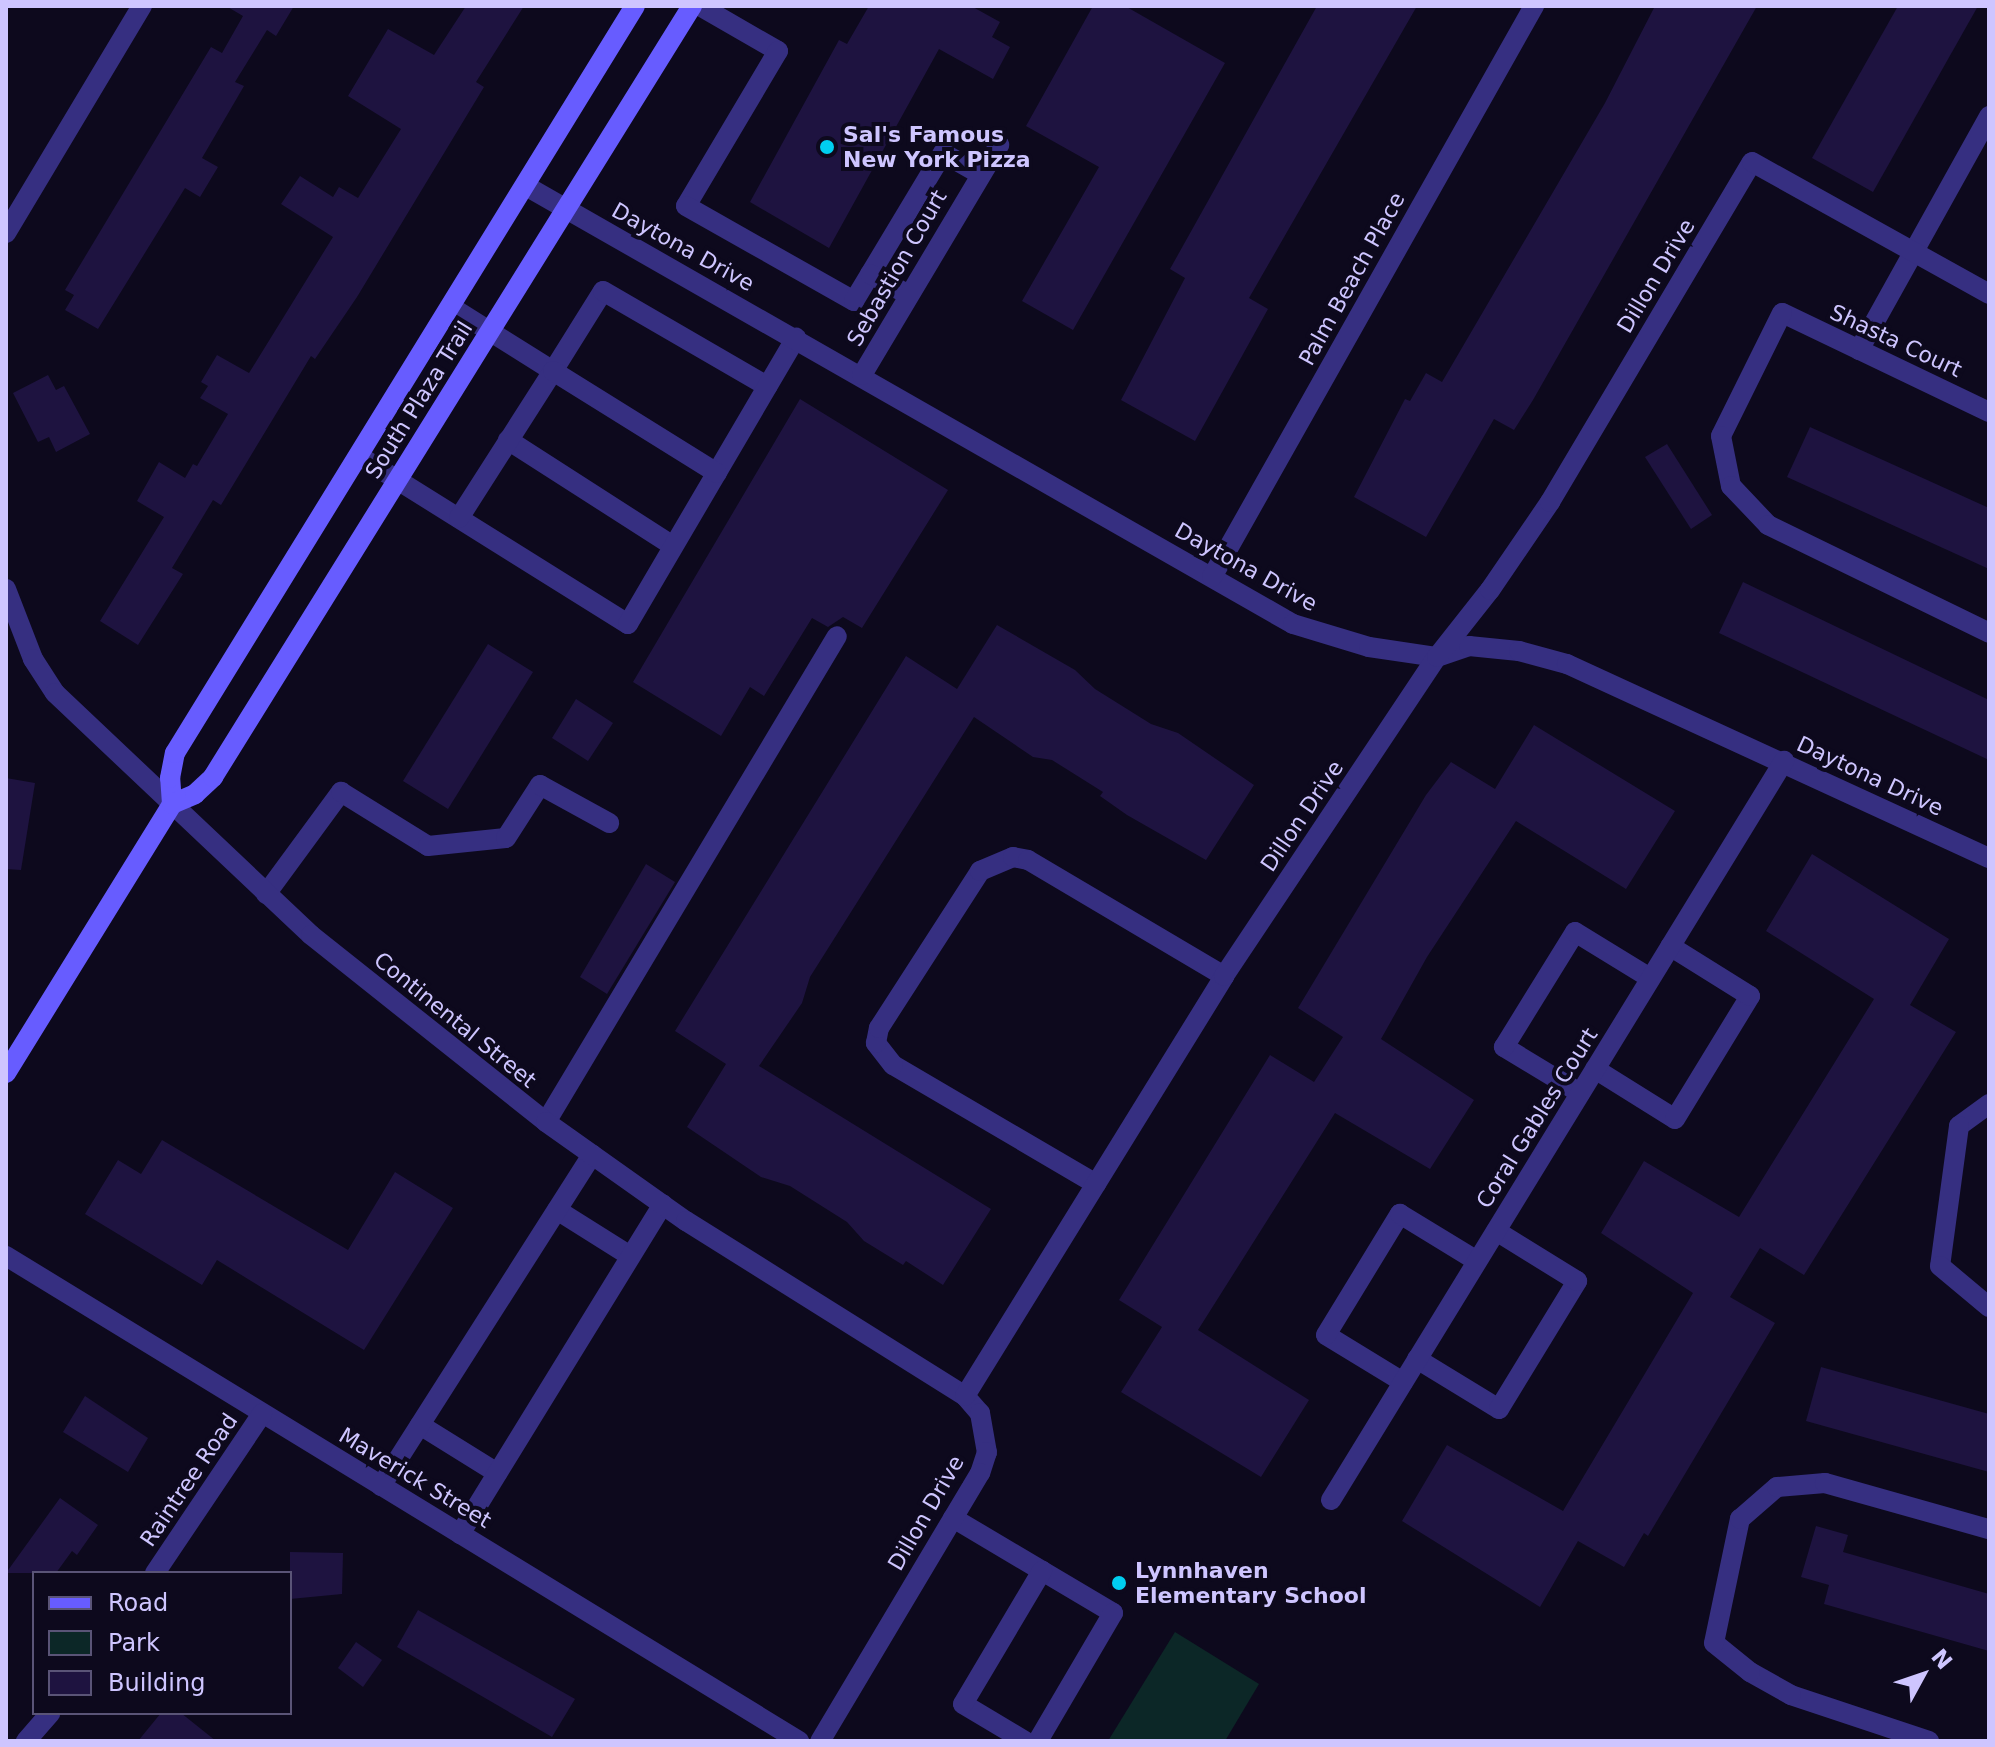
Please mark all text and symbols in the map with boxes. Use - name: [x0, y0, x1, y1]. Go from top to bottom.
- place label: Sal's Famous New York Pizza: [843, 121, 1031, 172]
- marker: Sal's Famous New York Pizza: [818, 138, 836, 156]
- street label: Sebastion Court: [842, 185, 952, 351]
- street label: Palm Beach Place: [1293, 188, 1411, 370]
- street label: Daytona Drive: [607, 197, 759, 297]
- street label: Dillon Drive: [1612, 214, 1700, 338]
- street label: Shasta Court: [1826, 299, 1966, 383]
- street label: South Plaza Trail: [360, 316, 478, 484]
- street label: Daytona Drive: [1170, 517, 1322, 617]
- street label: Daytona Drive: [1793, 731, 1947, 821]
- street label: Dillon Drive: [1255, 755, 1349, 877]
- street label: Continental Street: [369, 946, 541, 1094]
- street label: Coral Gables Court: [1471, 1023, 1603, 1213]
- street label: Raintree Road: [135, 1408, 243, 1552]
- street label: Maverick Street: [334, 1422, 496, 1534]
- street label: Dillon Drive: [882, 1451, 970, 1575]
- place label: Lynnhaven Elementary School: [1135, 1557, 1367, 1608]
- legend: [32, 1571, 292, 1715]
- marker: Lynnhaven Elementary School: [1110, 1574, 1128, 1592]
- text: Road: [108, 1589, 168, 1617]
- text: Park: [108, 1629, 160, 1657]
- north arrow: [1883, 1635, 1963, 1715]
- text: N: [1926, 1644, 1957, 1674]
- text: Building: [108, 1669, 205, 1697]

